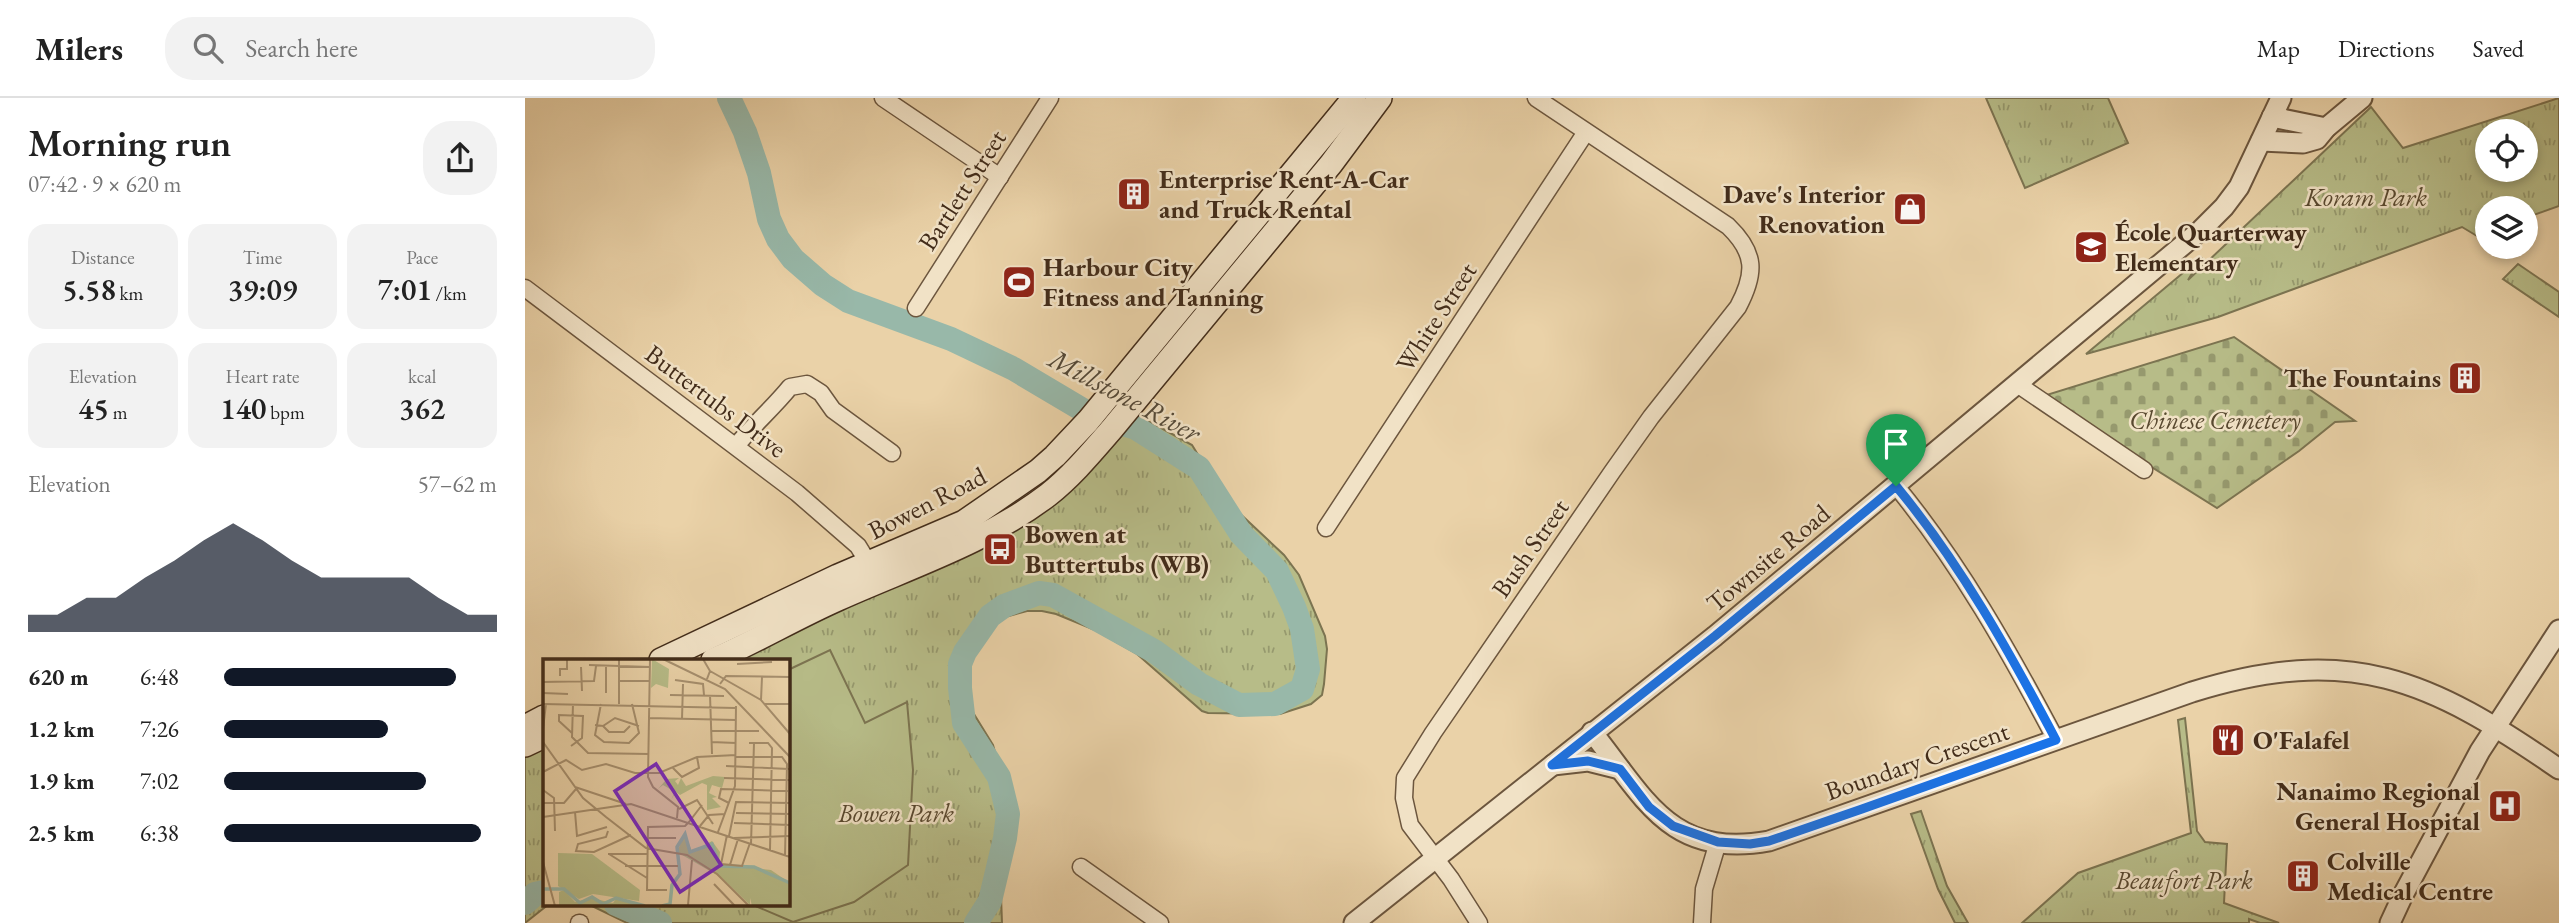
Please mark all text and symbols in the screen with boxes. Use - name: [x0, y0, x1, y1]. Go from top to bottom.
- search box: [165, 17, 655, 80]
- text: Milers: [35, 27, 123, 70]
- icon: search: [189, 29, 227, 67]
- text: Search here: [245, 31, 358, 65]
- text: Map: [2257, 33, 2300, 64]
- text: Directions: [2338, 33, 2435, 64]
- text: Saved: [2473, 33, 2524, 64]
- text: Morning run: [28, 118, 231, 167]
- map controls: [2475, 119, 2538, 259]
- button: locate: [2475, 119, 2538, 182]
- button: share: [423, 121, 497, 195]
- street label: Bartlett Street: [910, 123, 1014, 257]
- place label: Enterprise Rent-A-Car and Truck Rental: [1159, 162, 1409, 226]
- text: 07:42 · 9 × 620 m: [28, 169, 181, 199]
- building icon: Enterprise Rent-A-Car and Truck Rental: [1115, 175, 1153, 213]
- place label: Dave's Interior Renovation: [1723, 177, 1885, 241]
- park label: Koram Park: [2304, 180, 2427, 214]
- shop icon: Dave's Interior Renovation: [1891, 190, 1929, 228]
- button: layers: [2475, 196, 2538, 259]
- place label: École Quarterway Elementary: [2115, 215, 2307, 279]
- school or university icon: École Quarterway Elementary: [2072, 228, 2110, 266]
- text: Distance: [71, 245, 135, 270]
- text: Time: [243, 245, 282, 270]
- text: Pace: [406, 245, 438, 270]
- place label: Harbour City Fitness and Tanning: [1043, 250, 1264, 314]
- street label: White Street: [1388, 256, 1484, 378]
- sports icon: Harbour City Fitness and Tanning: [1000, 263, 1038, 301]
- text: 5.58: [62, 270, 116, 309]
- text: 39:09: [228, 270, 297, 309]
- text: 7:01: [377, 270, 432, 309]
- text: km: [116, 281, 143, 306]
- text: /km: [432, 281, 467, 306]
- street label: Buttertubs Drive: [638, 337, 794, 465]
- water label: Millstone River: [1041, 339, 1208, 451]
- building icon: The Fountains: [2446, 359, 2484, 397]
- place label: The Fountains: [2283, 361, 2441, 395]
- text: Elevation: [69, 364, 137, 389]
- text: Heart rate: [226, 364, 299, 389]
- text: kcal: [408, 364, 436, 389]
- text: 45: [78, 389, 109, 428]
- text: 140: [220, 389, 266, 428]
- text: 362: [399, 389, 445, 428]
- text: m: [109, 400, 128, 425]
- text: bpm: [266, 400, 305, 425]
- park label: Chinese Cemetery: [2129, 403, 2301, 437]
- pin: [1866, 414, 1926, 486]
- icon: arrive: [1877, 425, 1915, 463]
- street label: Bowen Road: [862, 458, 993, 547]
- text: Elevation: [28, 469, 111, 499]
- text: 57–62 m: [418, 469, 497, 499]
- street label: Bush Street: [1484, 492, 1576, 604]
- street label: Townsite Road: [1699, 496, 1838, 620]
- place label: Bowen at Buttertubs (WB): [1025, 517, 1209, 581]
- bus stop icon: Bowen at Buttertubs (WB): [981, 530, 1019, 568]
- inset map: [543, 659, 789, 906]
- text: 620 m: [28, 662, 89, 692]
- text: 6:48: [140, 662, 179, 692]
- text: 1.2 km: [28, 714, 95, 744]
- text: 7:26: [140, 714, 179, 744]
- street label: Boundary Crescent: [1821, 714, 2013, 808]
- restaurant icon: O'Falafel: [2209, 721, 2247, 759]
- place label: O'Falafel: [2253, 723, 2350, 757]
- text: 1.9 km: [28, 766, 95, 796]
- text: 7:02: [140, 766, 179, 796]
- place label: Nanaimo Regional General Hospital: [2276, 774, 2480, 838]
- hospital icon: Nanaimo Regional General Hospital: [2486, 787, 2524, 825]
- park label: Bowen Park: [837, 796, 954, 830]
- text: 2.5 km: [28, 818, 95, 848]
- text: 6:38: [140, 818, 179, 848]
- place label: Colville Medical Centre: [2327, 844, 2493, 908]
- building icon: Colville Medical Centre: [2284, 857, 2322, 895]
- park label: Beaufort Park: [2114, 863, 2253, 897]

